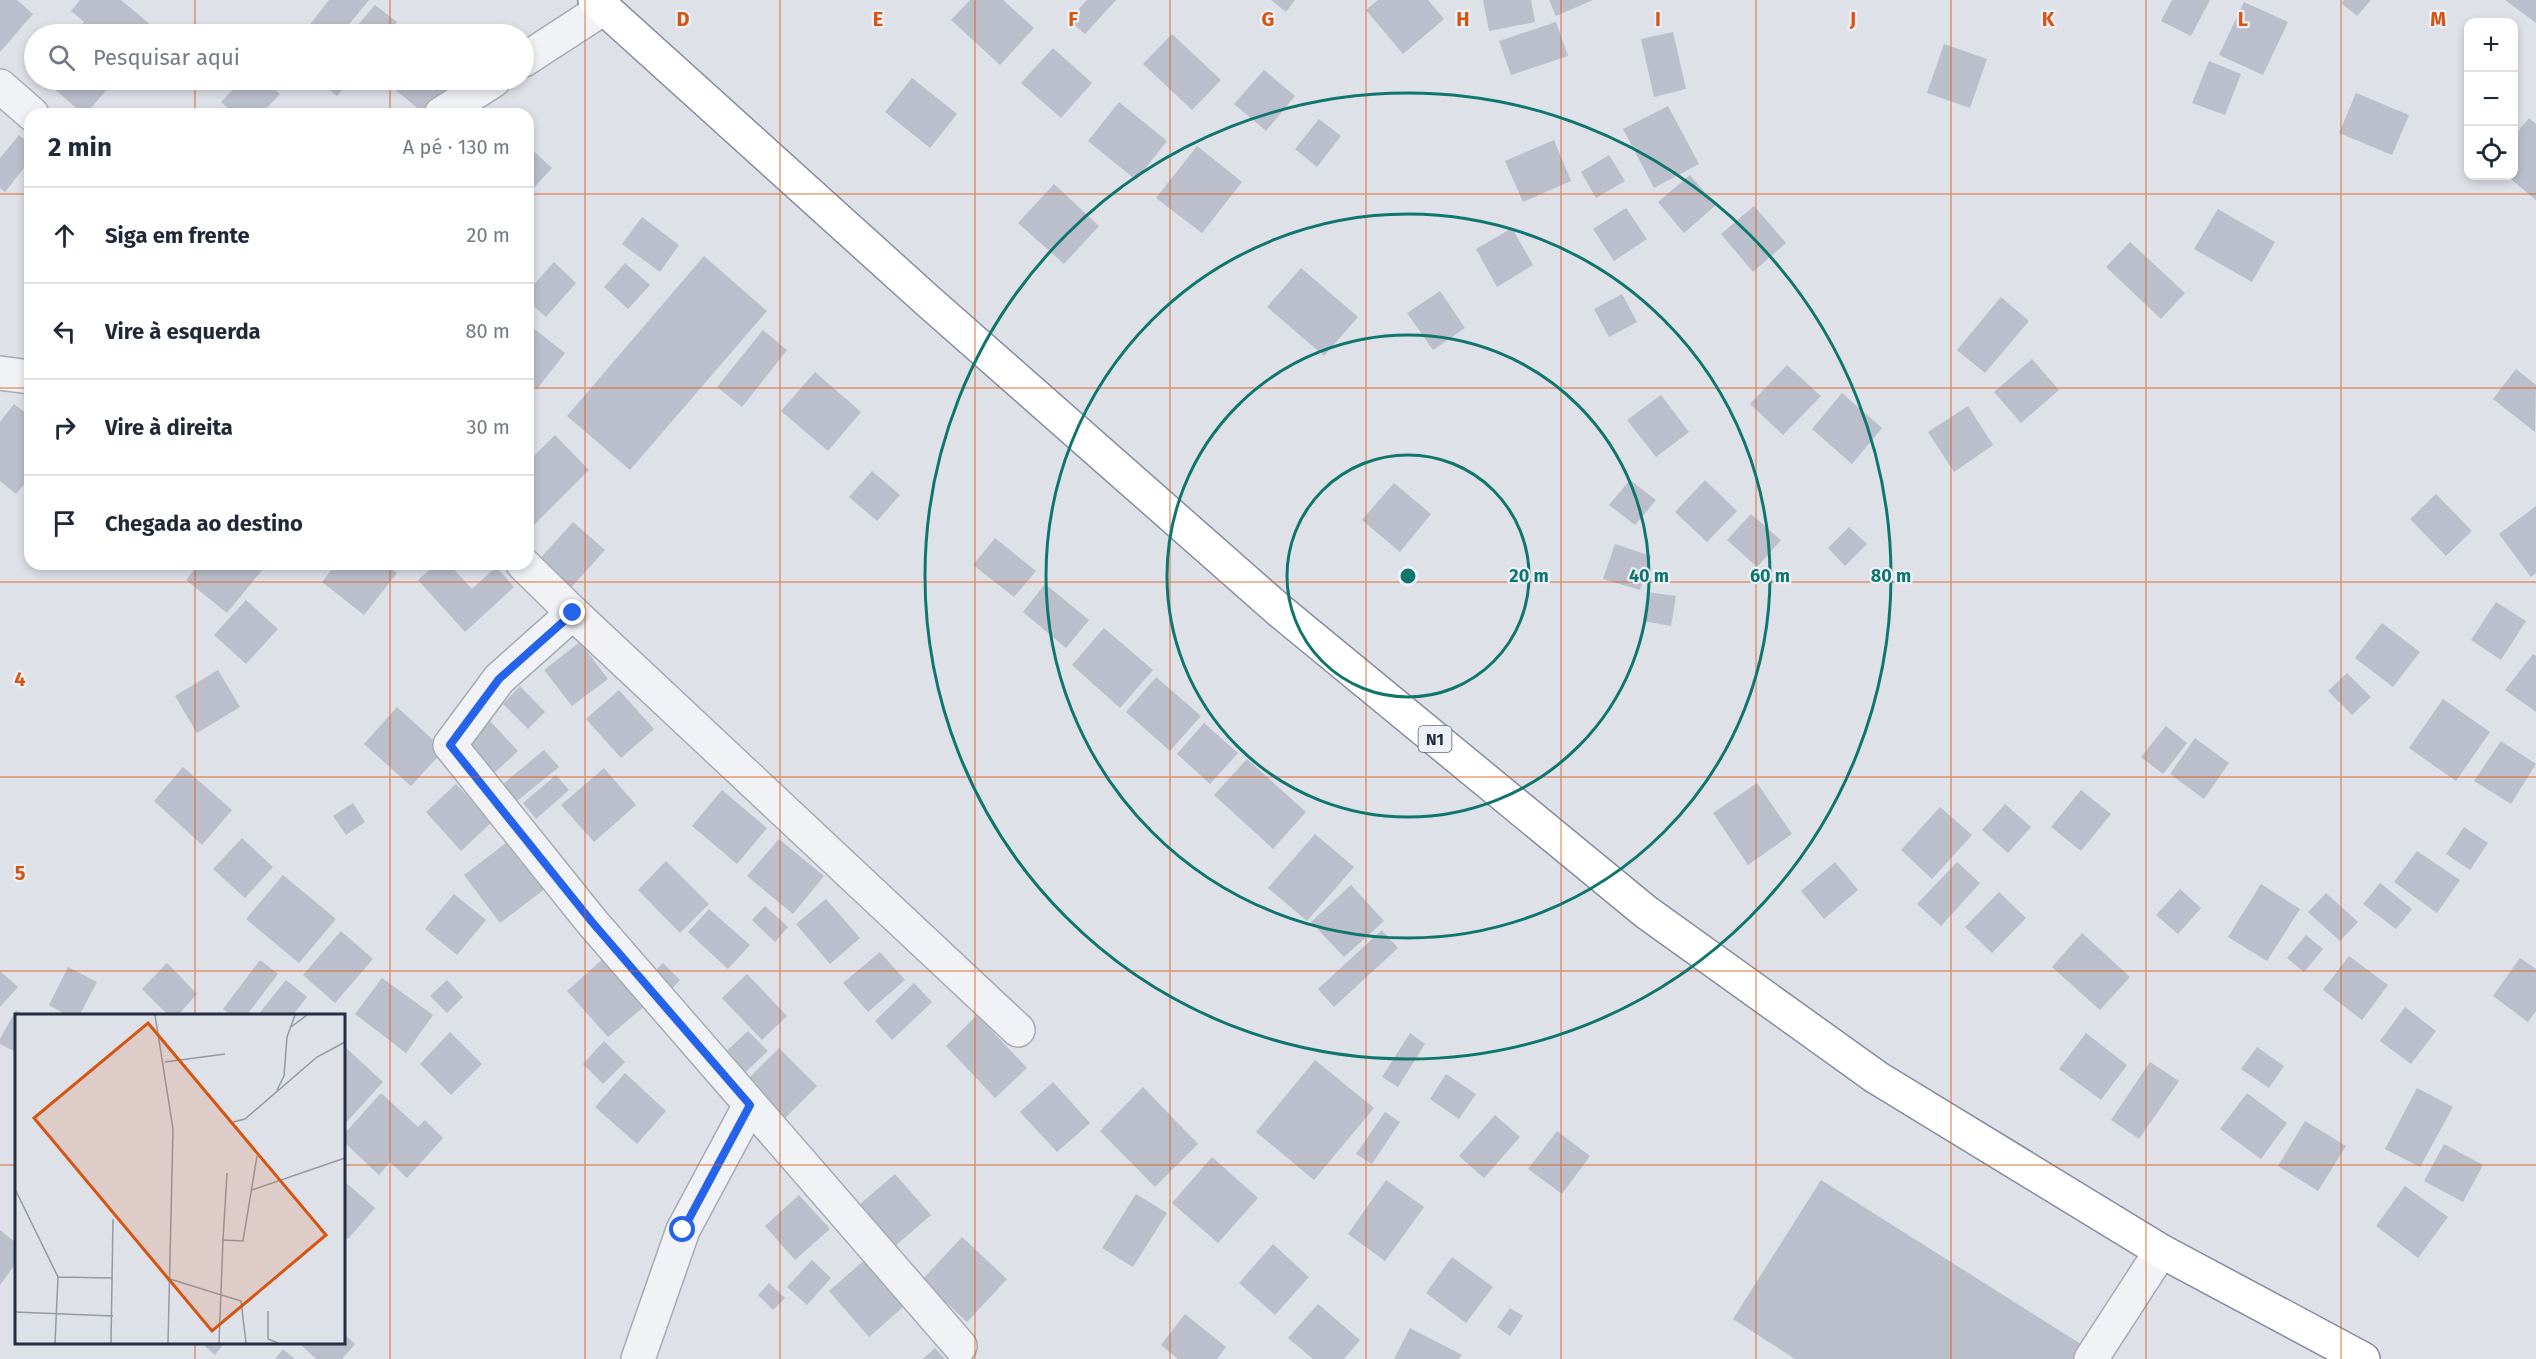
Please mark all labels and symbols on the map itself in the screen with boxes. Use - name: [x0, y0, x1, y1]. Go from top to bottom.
- text: D: [676, 7, 690, 31]
- text: E: [873, 7, 883, 31]
- text: F: [1068, 7, 1078, 31]
- text: G: [1262, 7, 1274, 31]
- text: H: [1456, 7, 1470, 31]
- text: I: [1655, 7, 1661, 31]
- text: J: [1849, 7, 1856, 31]
- text: K: [2042, 7, 2055, 31]
- text: L: [2238, 7, 2248, 31]
- text: M: [2430, 7, 2446, 31]
- text: 20 m: [1509, 565, 1549, 587]
- text: 40 m: [1629, 565, 1669, 587]
- text: 60 m: [1750, 565, 1790, 587]
- text: 80 m: [1871, 565, 1911, 587]
- centre of rings: [1398, 566, 1418, 586]
- route end: [559, 599, 585, 625]
- text: 4: [14, 667, 26, 691]
- road number: N1: [1418, 726, 1452, 752]
- text: 5: [15, 861, 26, 885]
- inset map: [15, 1014, 345, 1344]
- route start: [669, 1216, 695, 1242]

